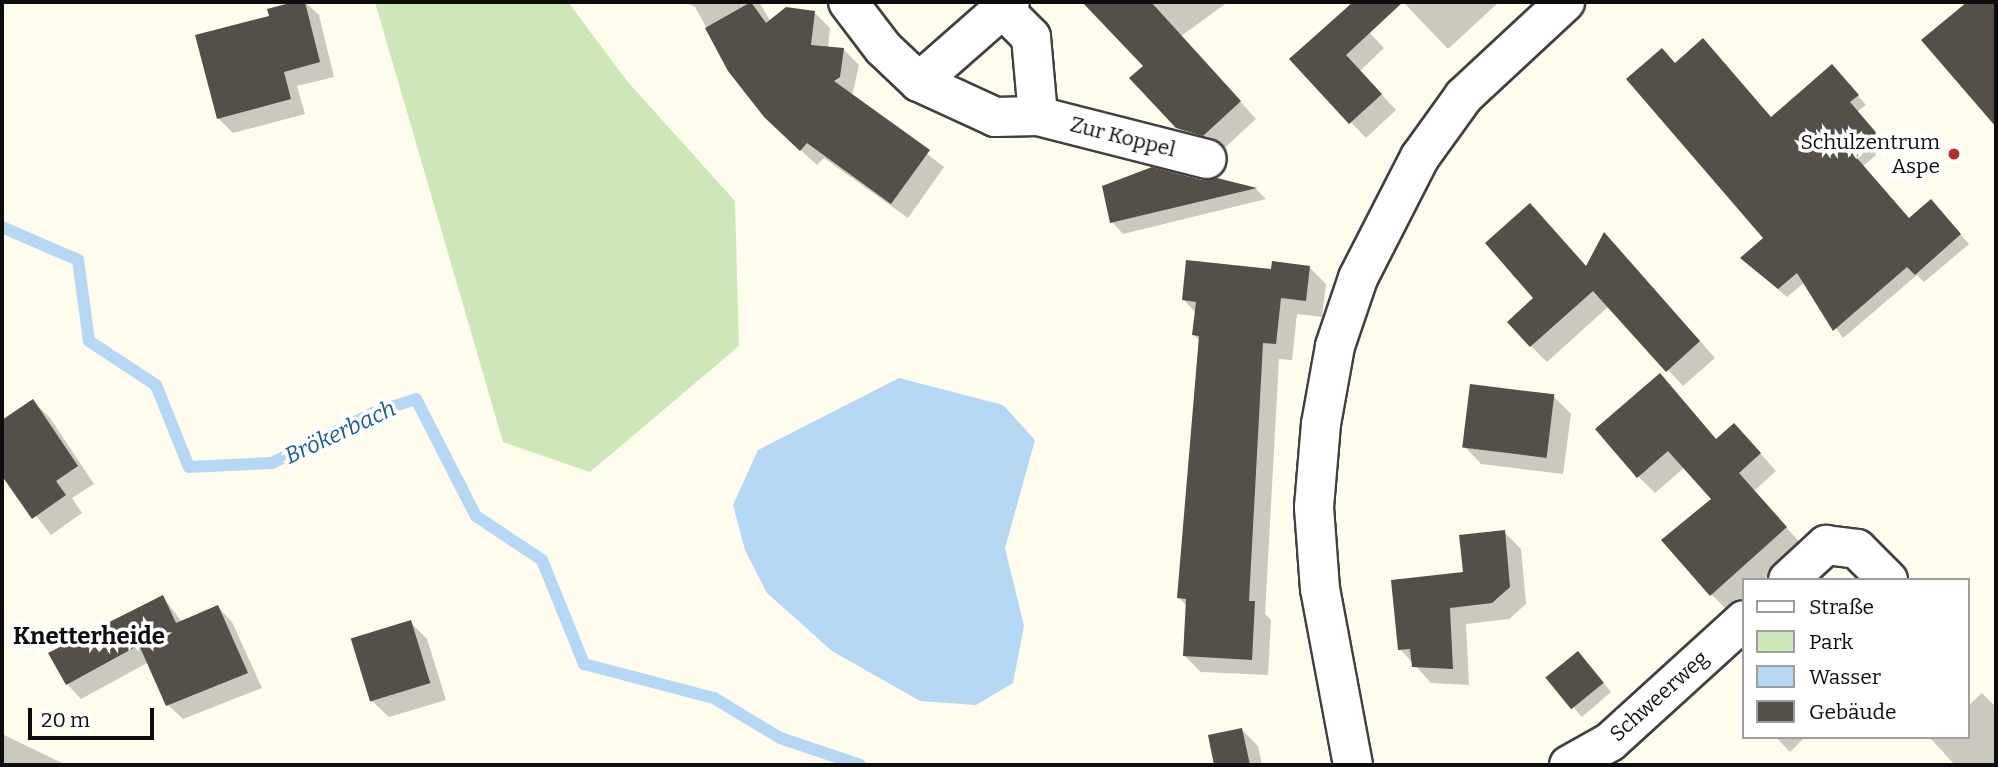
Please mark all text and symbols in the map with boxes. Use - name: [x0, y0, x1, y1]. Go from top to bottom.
- street label: Zur Koppel: [1068, 112, 1178, 162]
- place label: Schulzentrum Aspe: [1800, 129, 1940, 179]
- marker: Schulzentrum Aspe: [1946, 146, 1962, 162]
- water label: Brökerbach: [280, 394, 400, 470]
- legend: [1742, 578, 1970, 739]
- text: Straße: [1809, 594, 1874, 620]
- district label: Knetterheide: [13, 623, 165, 651]
- text: Park: [1809, 629, 1853, 655]
- street label: Schweerweg: [1605, 645, 1713, 747]
- text: Wasser: [1809, 664, 1881, 690]
- scale bar: [32, 694, 158, 738]
- text: Gebäude: [1809, 699, 1897, 725]
- text: 20 m: [41, 707, 90, 733]

